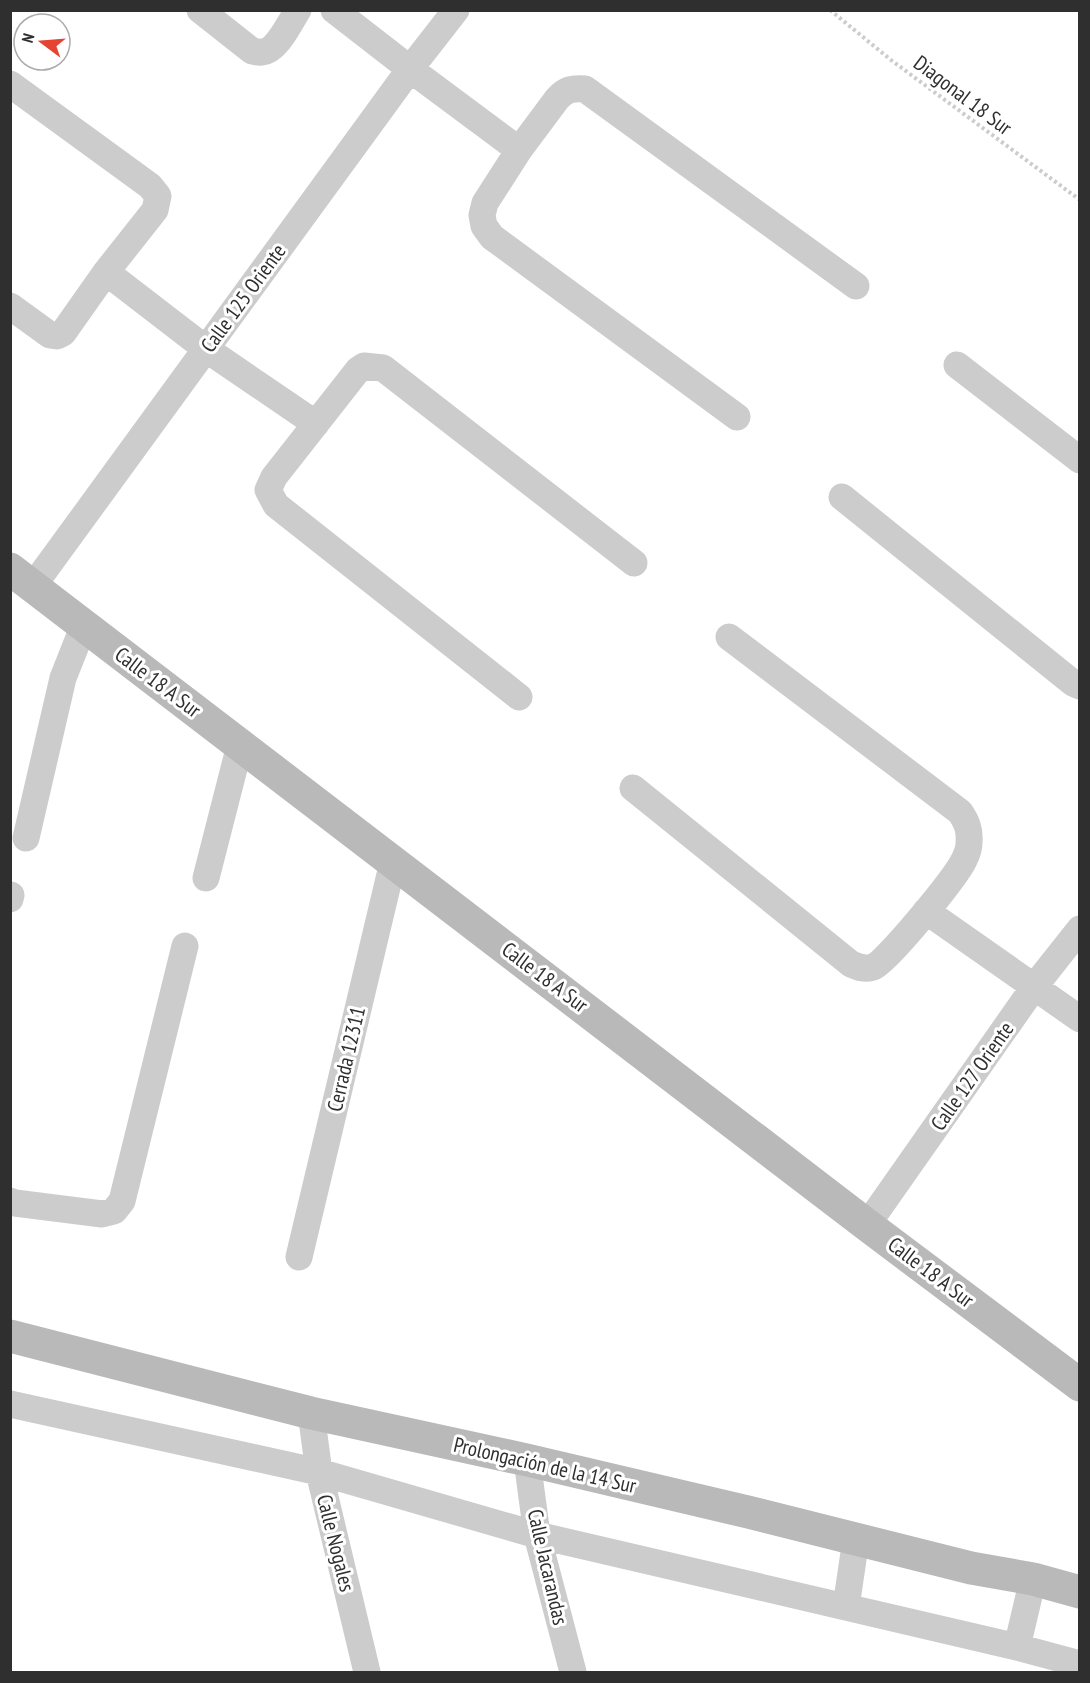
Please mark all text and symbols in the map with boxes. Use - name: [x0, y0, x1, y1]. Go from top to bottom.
- north arrow: [12, 12, 72, 72]
- text: N: [17, 31, 38, 45]
- street label: Diagonal 18 Sur: [908, 49, 1018, 141]
- street label: Calle 125 Oriente: [195, 238, 291, 358]
- street label: Calle 18 A Sur: [110, 641, 207, 723]
- street label: Calle 18 A Sur: [497, 936, 594, 1018]
- street label: Cerrada 12311: [321, 1004, 371, 1114]
- street label: Calle 127 Oriente: [925, 1016, 1019, 1136]
- street label: Calle 18 A Sur: [883, 1231, 980, 1313]
- street label: Prolongación de la 14 Sur: [451, 1431, 639, 1499]
- street label: Calle Nogales: [311, 1492, 361, 1594]
- street label: Calle Jacarandas: [522, 1506, 574, 1628]

